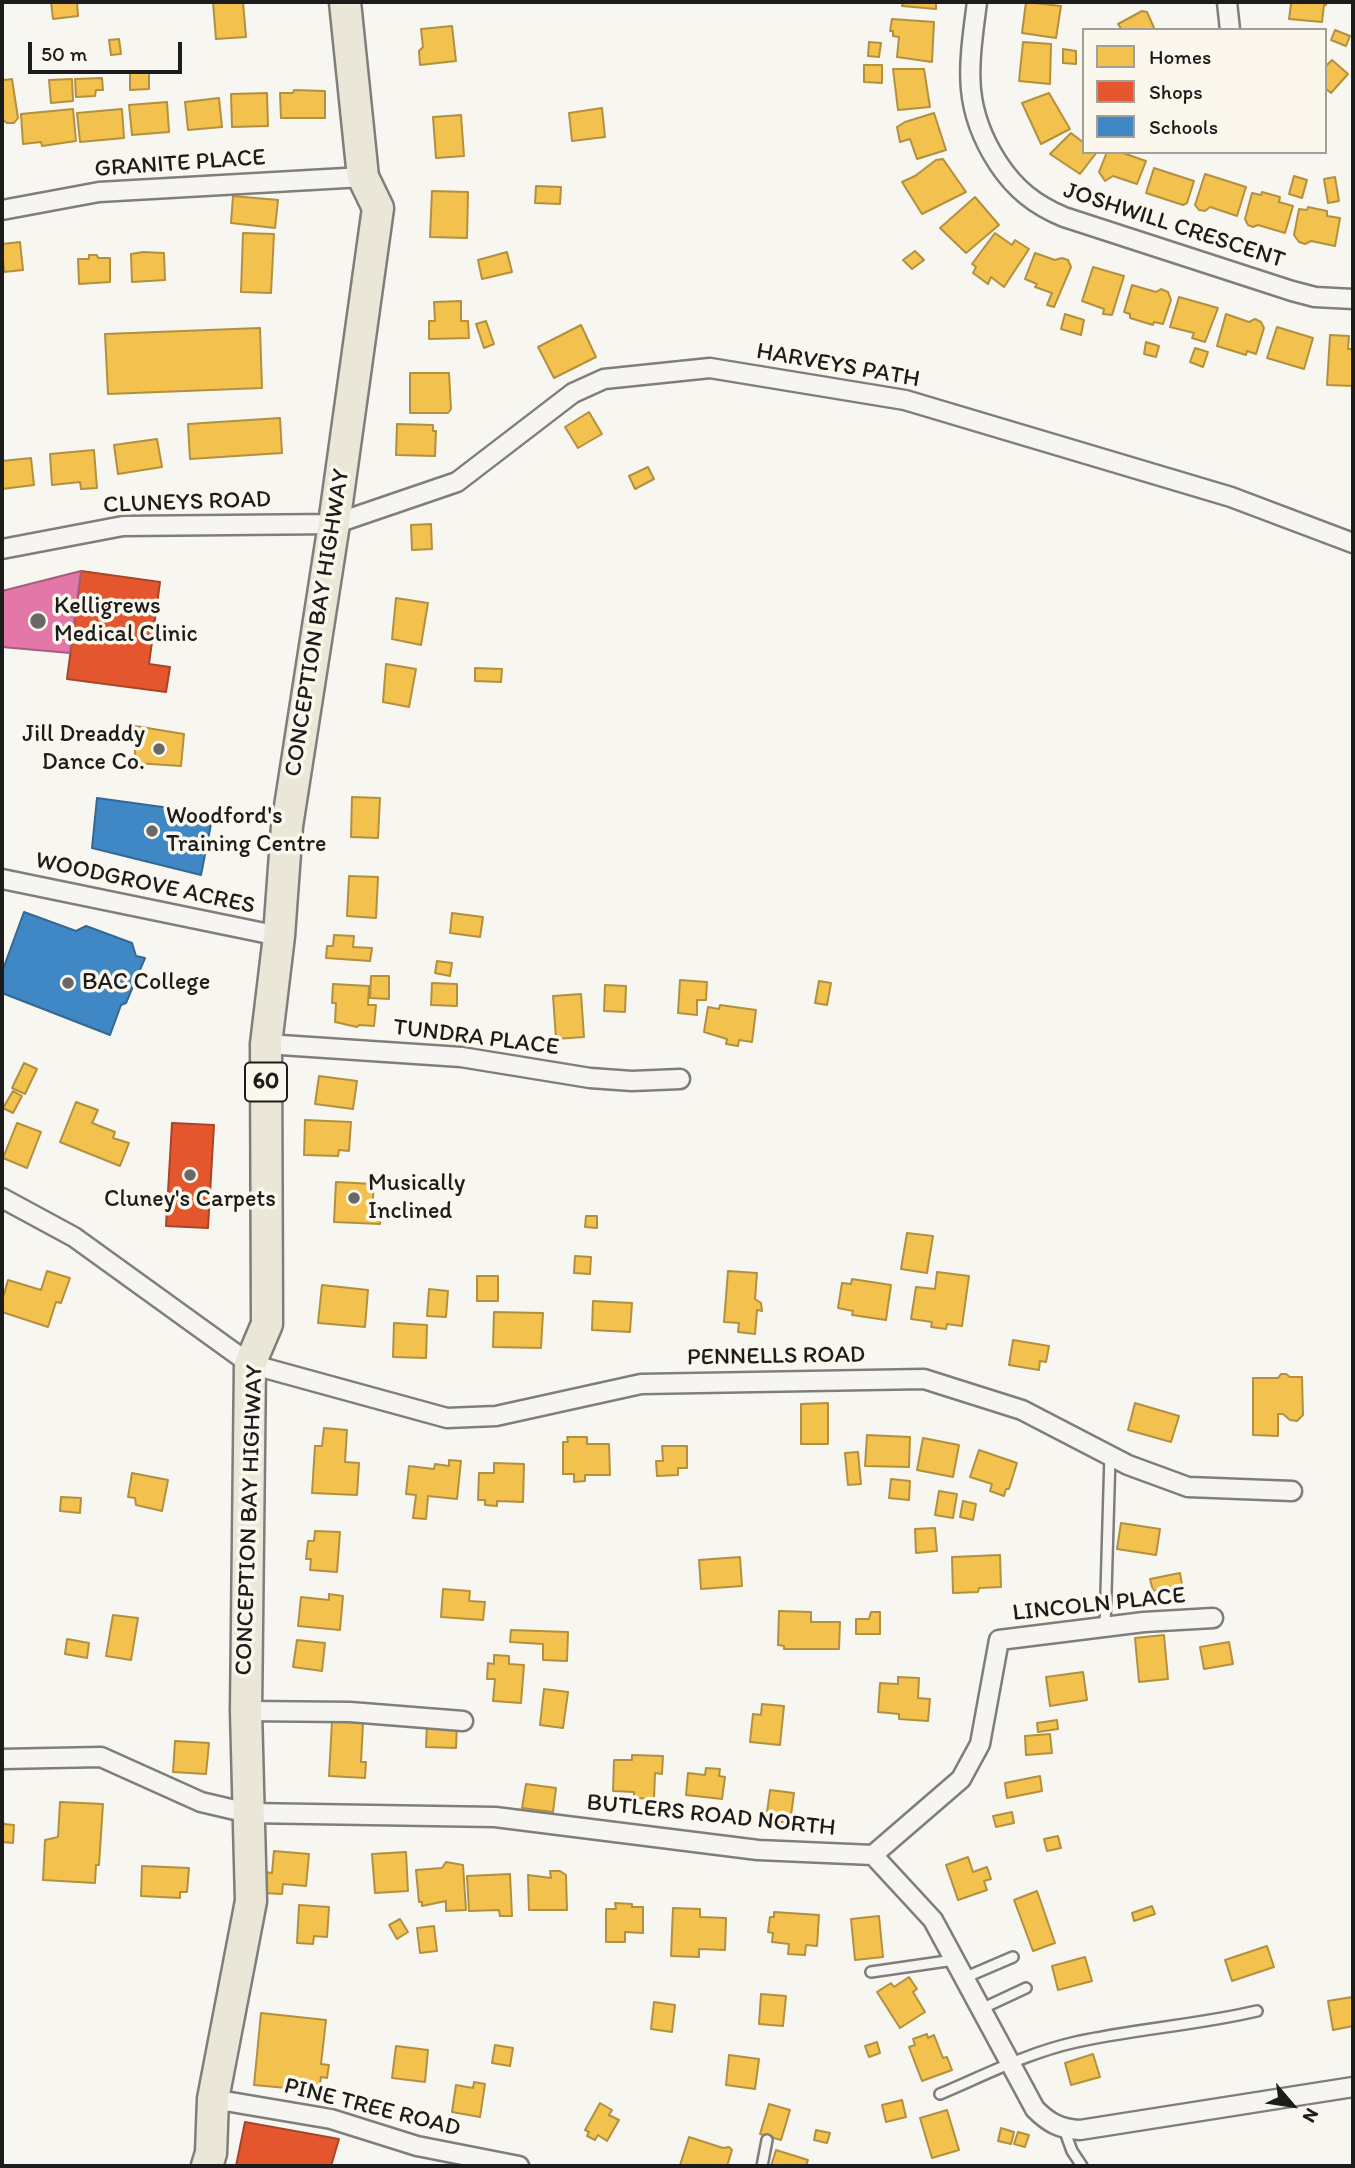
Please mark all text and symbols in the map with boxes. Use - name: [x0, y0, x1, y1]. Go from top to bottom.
- scale bar: [32, 28, 186, 72]
- legend: [1082, 28, 1327, 154]
- text: 50 m: [41, 41, 87, 66]
- text: Homes: [1149, 44, 1211, 69]
- text: Shops: [1149, 79, 1203, 104]
- text: Schools: [1149, 114, 1218, 139]
- street label: GRANITE PLACE: [93, 144, 267, 184]
- street label: JOSHWILL CRESCENT: [1060, 177, 1288, 275]
- street label: HARVEYS PATH: [754, 337, 922, 395]
- street label: CONCEPTION BAY HIGHWAY: [279, 467, 357, 779]
- street label: CLUNEYS ROAD: [103, 486, 271, 520]
- place label: Kelligrews Medical Clinic: [54, 593, 198, 649]
- marker: Kelligrews Medical Clinic: [28, 611, 48, 631]
- place label: Jill Dreaddy Dance Co.: [22, 721, 145, 777]
- marker: Jill Dreaddy Dance Co.: [151, 741, 167, 757]
- place label: Woodford's Training Centre: [166, 803, 326, 859]
- marker: Woodford's Training Centre: [144, 823, 160, 839]
- street label: WOODGROVE ACRES: [33, 847, 257, 921]
- place label: BAC College: [82, 969, 210, 997]
- marker: BAC College: [60, 975, 76, 991]
- street label: TUNDRA PLACE: [391, 1014, 561, 1062]
- road number: 60: [245, 1063, 287, 1102]
- marker: Cluney's Carpets: [182, 1167, 198, 1183]
- place label: Musically Inclined: [368, 1170, 465, 1226]
- place label: Cluney's Carpets: [104, 1186, 276, 1214]
- marker: Musically Inclined: [346, 1190, 362, 1206]
- street label: PENNELLS ROAD: [687, 1341, 865, 1373]
- street label: CONCEPTION BAY HIGHWAY: [230, 1364, 270, 1676]
- street label: LINCOLN PLACE: [1011, 1582, 1187, 1628]
- street label: BUTLERS ROAD NORTH: [585, 1789, 837, 1843]
- north arrow: [1257, 2070, 1327, 2140]
- street label: PINE TREE ROAD: [281, 2072, 463, 2144]
- text: N: [1298, 2104, 1324, 2127]

